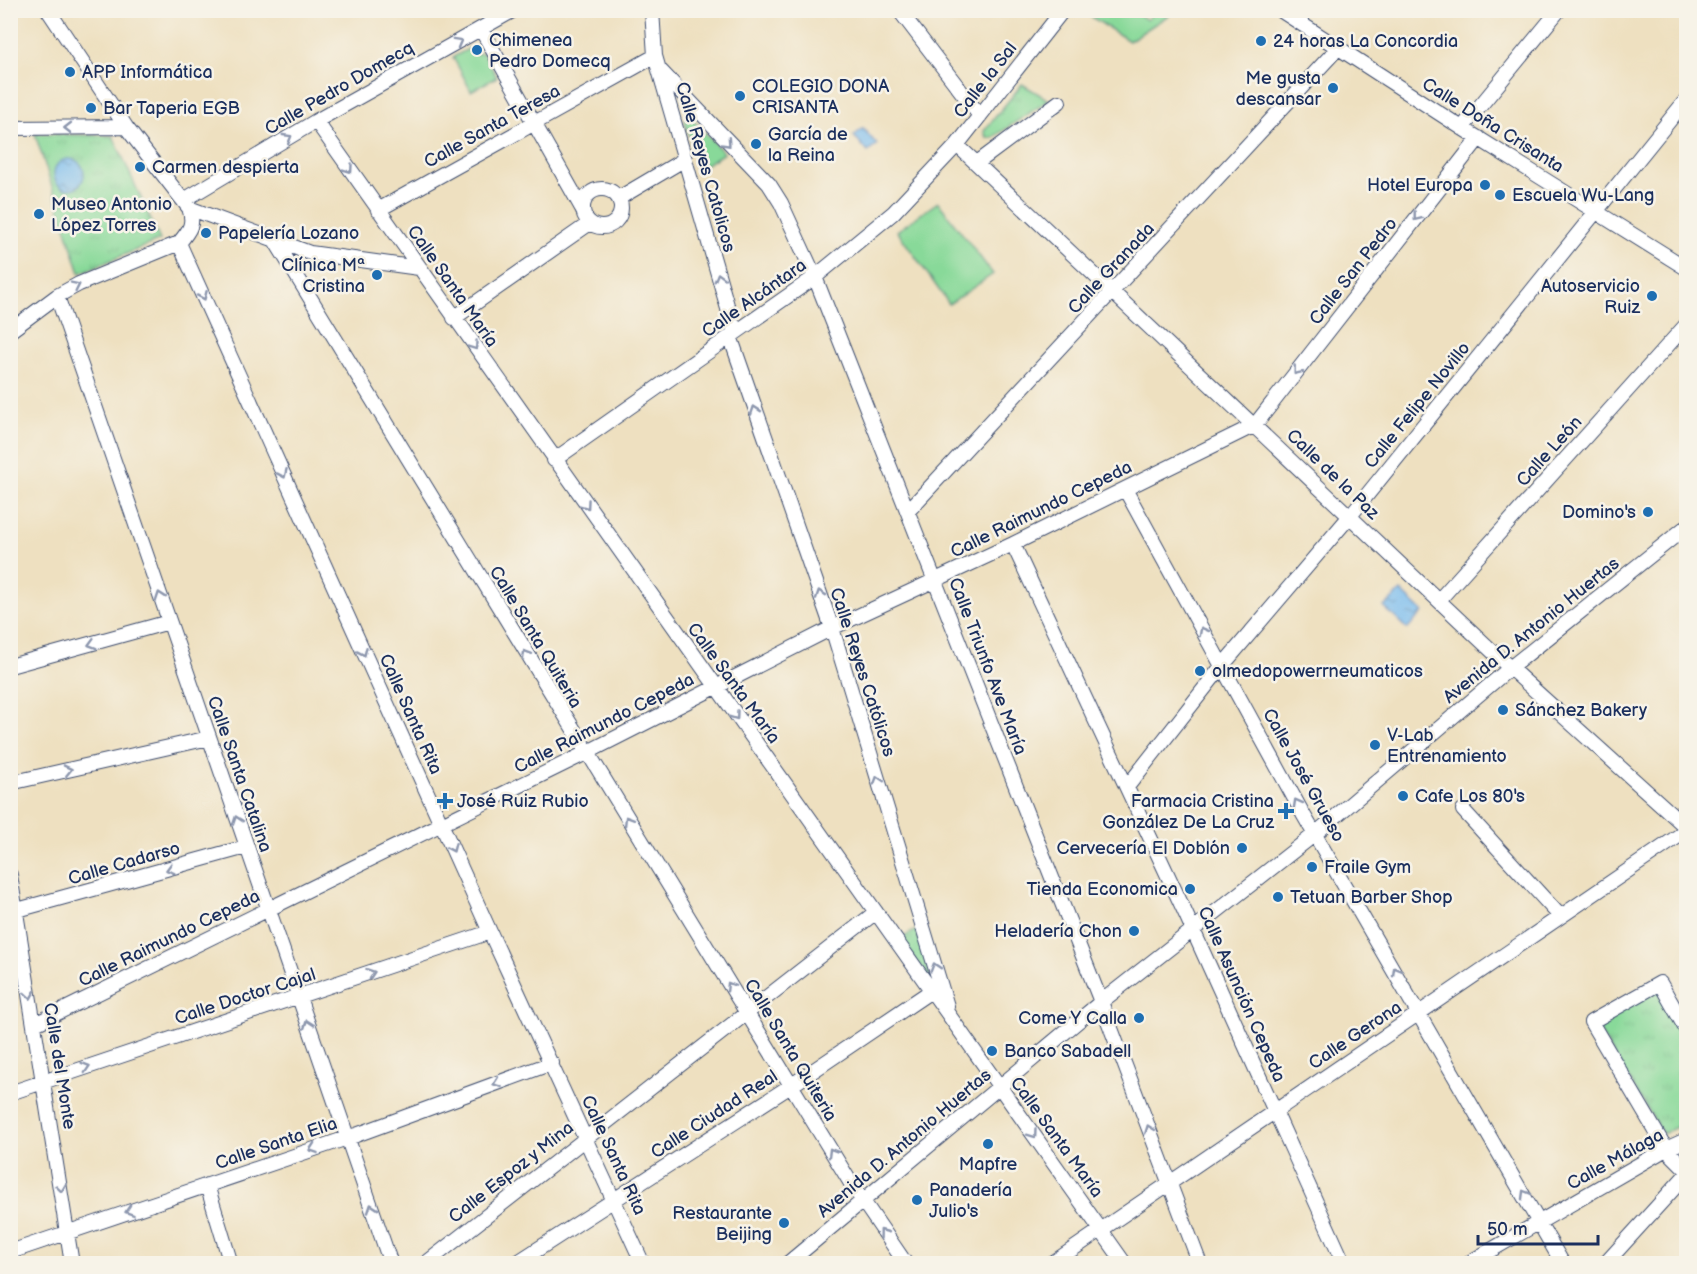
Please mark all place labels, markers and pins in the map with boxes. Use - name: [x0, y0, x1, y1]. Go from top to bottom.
- place label: Chimenea Pedro Domecq: [489, 30, 611, 72]
- place label: 24 horas La Concordia: [1273, 31, 1458, 52]
- marker: 24 horas La Concordia: [1254, 34, 1268, 48]
- marker: Chimenea Pedro Domecq: [470, 43, 484, 57]
- place label: APP Informática: [82, 62, 213, 83]
- marker: APP Informática: [63, 65, 77, 79]
- place label: Me gusta descansar: [1236, 68, 1321, 110]
- place label: COLEGIO DONA CRISANTA: [752, 76, 889, 118]
- marker: Me gusta descansar: [1326, 81, 1340, 95]
- marker: COLEGIO DONA CRISANTA: [733, 89, 747, 103]
- place label: Bar Taperia EGB: [103, 98, 240, 119]
- marker: Bar Taperia EGB: [84, 101, 98, 115]
- place label: García de la Reina: [768, 124, 848, 166]
- marker: García de la Reina: [749, 137, 763, 151]
- place label: Carmen despierta: [152, 157, 299, 178]
- marker: Carmen despierta: [133, 160, 147, 174]
- place label: Hotel Europa: [1367, 175, 1473, 196]
- marker: Hotel Europa: [1478, 178, 1492, 192]
- place label: Escuela Wu-Lang: [1512, 185, 1654, 206]
- marker: Escuela Wu-Lang: [1493, 188, 1507, 202]
- place label: Museo Antonio López Torres: [51, 194, 172, 236]
- marker: Museo Antonio López Torres: [32, 207, 46, 221]
- place label: Papelería Lozano: [218, 223, 359, 244]
- marker: Papelería Lozano: [199, 226, 213, 240]
- place label: Clínica Mª Cristina: [281, 255, 365, 297]
- marker: Clínica Mª Cristina: [370, 268, 384, 282]
- place label: Autoservicio Ruiz: [1541, 276, 1640, 318]
- marker: Autoservicio Ruiz: [1645, 289, 1659, 303]
- place label: Domino's: [1562, 502, 1636, 523]
- marker: Domino's: [1641, 505, 1655, 519]
- place label: olmedopowerrneumaticos: [1212, 661, 1423, 682]
- marker: olmedopowerrneumaticos: [1193, 664, 1207, 678]
- place label: Sánchez Bakery: [1515, 700, 1648, 721]
- marker: Sánchez Bakery: [1496, 703, 1510, 717]
- place label: V-Lab Entrenamiento: [1387, 725, 1507, 767]
- marker: V-Lab Entrenamiento: [1368, 738, 1382, 752]
- place label: Cafe Los 80's: [1415, 786, 1525, 807]
- marker: Cafe Los 80's: [1396, 789, 1410, 803]
- place label: José Ruiz Rubio: [457, 791, 589, 812]
- place label: Farmacia Cristina González De La Cruz: [1102, 791, 1274, 833]
- marker: José Ruiz Rubio: [438, 794, 452, 808]
- marker: Farmacia Cristina González De La Cruz: [1279, 804, 1293, 818]
- place label: Cervecería El Doblón: [1057, 838, 1230, 859]
- marker: Cervecería El Doblón: [1235, 841, 1249, 855]
- place label: Fraile Gym: [1324, 857, 1411, 878]
- marker: Fraile Gym: [1305, 860, 1319, 874]
- place label: Tienda Economica: [1027, 879, 1178, 900]
- marker: Tienda Economica: [1183, 882, 1197, 896]
- place label: Tetuan Barber Shop: [1290, 887, 1453, 908]
- marker: Tetuan Barber Shop: [1271, 890, 1285, 904]
- place label: Heladería Chon: [994, 921, 1122, 942]
- marker: Heladería Chon: [1127, 924, 1141, 938]
- place label: Come Y Calla: [1018, 1008, 1127, 1029]
- marker: Come Y Calla: [1132, 1011, 1146, 1025]
- place label: Banco Sabadell: [1004, 1041, 1131, 1062]
- marker: Banco Sabadell: [985, 1044, 999, 1058]
- marker: Mapfre: [981, 1137, 995, 1151]
- place label: Mapfre: [959, 1154, 1018, 1175]
- place label: Panadería Julio's: [929, 1180, 1012, 1222]
- marker: Panadería Julio's: [910, 1193, 924, 1207]
- place label: Restaurante Beijing: [672, 1203, 772, 1245]
- marker: Restaurante Beijing: [777, 1216, 791, 1230]

